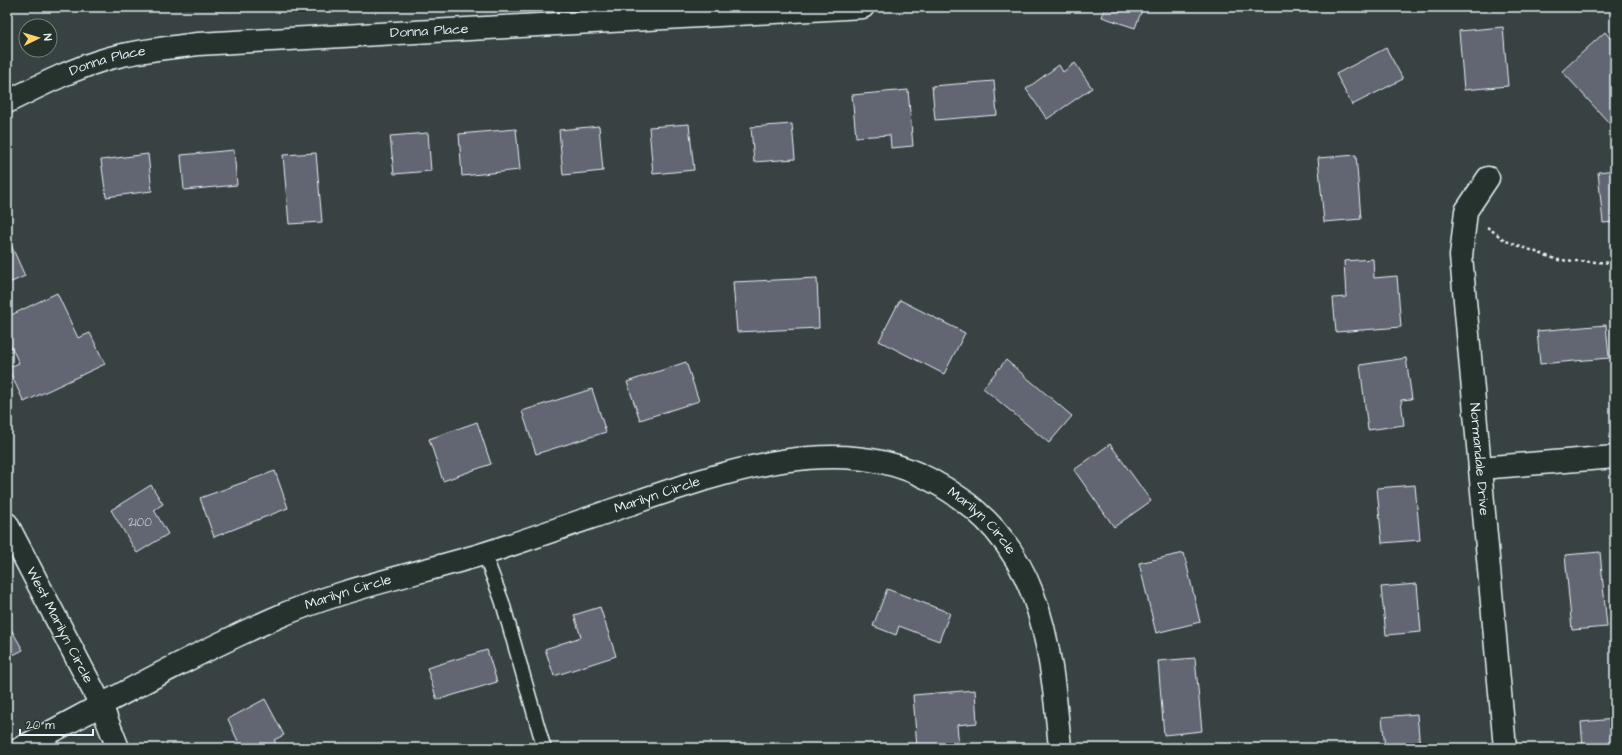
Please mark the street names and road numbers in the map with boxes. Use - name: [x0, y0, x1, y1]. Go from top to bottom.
- street label: Donna Place: [390, 19, 469, 43]
- street label: Donna Place: [66, 41, 147, 81]
- street label: Normandale Drive: [1464, 402, 1494, 517]
- street label: Marilyn Circle: [611, 471, 703, 519]
- street label: Marilyn Circle: [943, 482, 1021, 559]
- street label: West Marilyn Circle: [21, 564, 98, 687]
- street label: Marilyn Circle: [302, 569, 394, 615]

